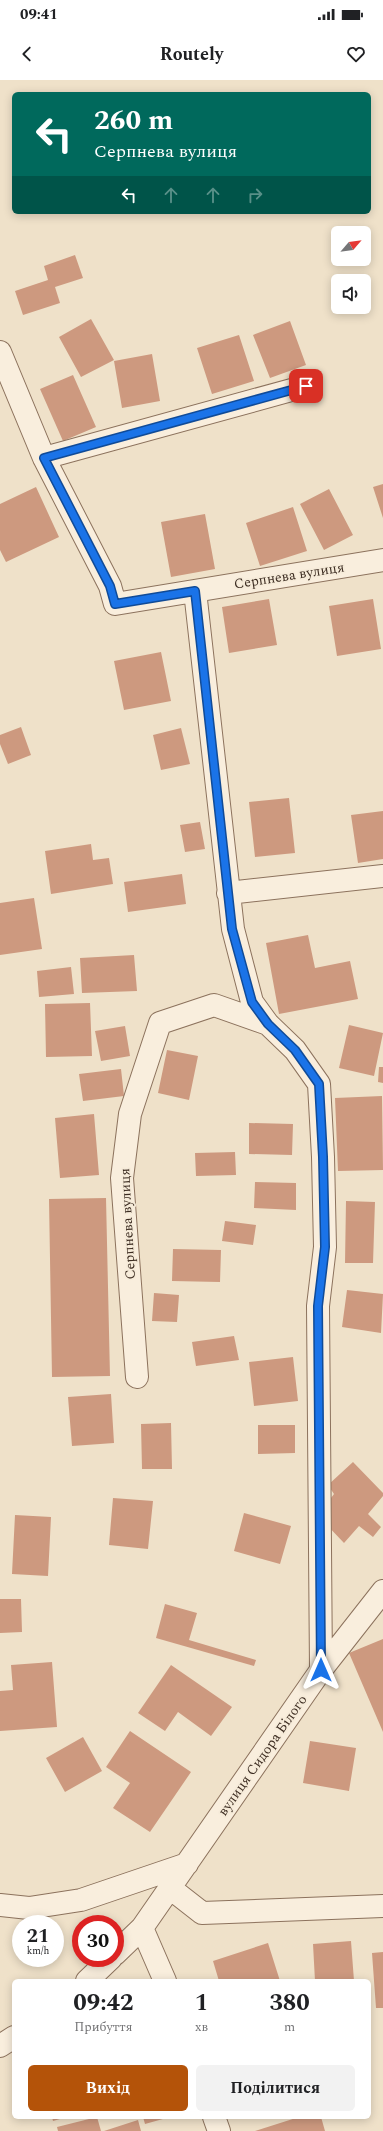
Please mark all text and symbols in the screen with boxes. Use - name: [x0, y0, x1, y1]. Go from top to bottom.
- text: 09:41: [20, 3, 58, 26]
- text: Routely: [160, 41, 223, 68]
- icon: back: [16, 43, 38, 65]
- icon: heart: [345, 43, 367, 65]
- text: 260 m: [94, 99, 173, 142]
- icon: left: [28, 108, 80, 160]
- text: Серпнева вулиця: [94, 138, 237, 165]
- icon: left: [118, 184, 140, 206]
- icon: ahead: [160, 184, 182, 206]
- icon: ahead: [202, 184, 224, 206]
- icon: right: [244, 184, 266, 206]
- north arrow: [331, 226, 371, 266]
- map controls: [331, 226, 371, 314]
- button: sound: [331, 274, 371, 314]
- pin: [289, 369, 323, 403]
- icon: arrive: [295, 375, 317, 397]
- street label: Серпнева вулиця: [232, 556, 346, 595]
- street label: Серпнева вулиця: [114, 1168, 141, 1280]
- position arrow: [300, 1649, 342, 1691]
- street label: вулиця Сидора Білого: [213, 1690, 312, 1820]
- speed limit sign: 30: [72, 1915, 124, 1967]
- text: 21: [27, 1921, 49, 1951]
- text: km/h: [27, 1943, 49, 1959]
- text: 09:42: [73, 1985, 134, 2021]
- text: 1: [195, 1985, 208, 2021]
- text: 380: [269, 1985, 310, 2021]
- text: Прибуття: [74, 2017, 133, 2037]
- text: хв: [195, 2017, 208, 2037]
- text: m: [284, 2017, 295, 2037]
- button: Вихід: [28, 2065, 188, 2111]
- button: Поділитися: [196, 2065, 355, 2111]

